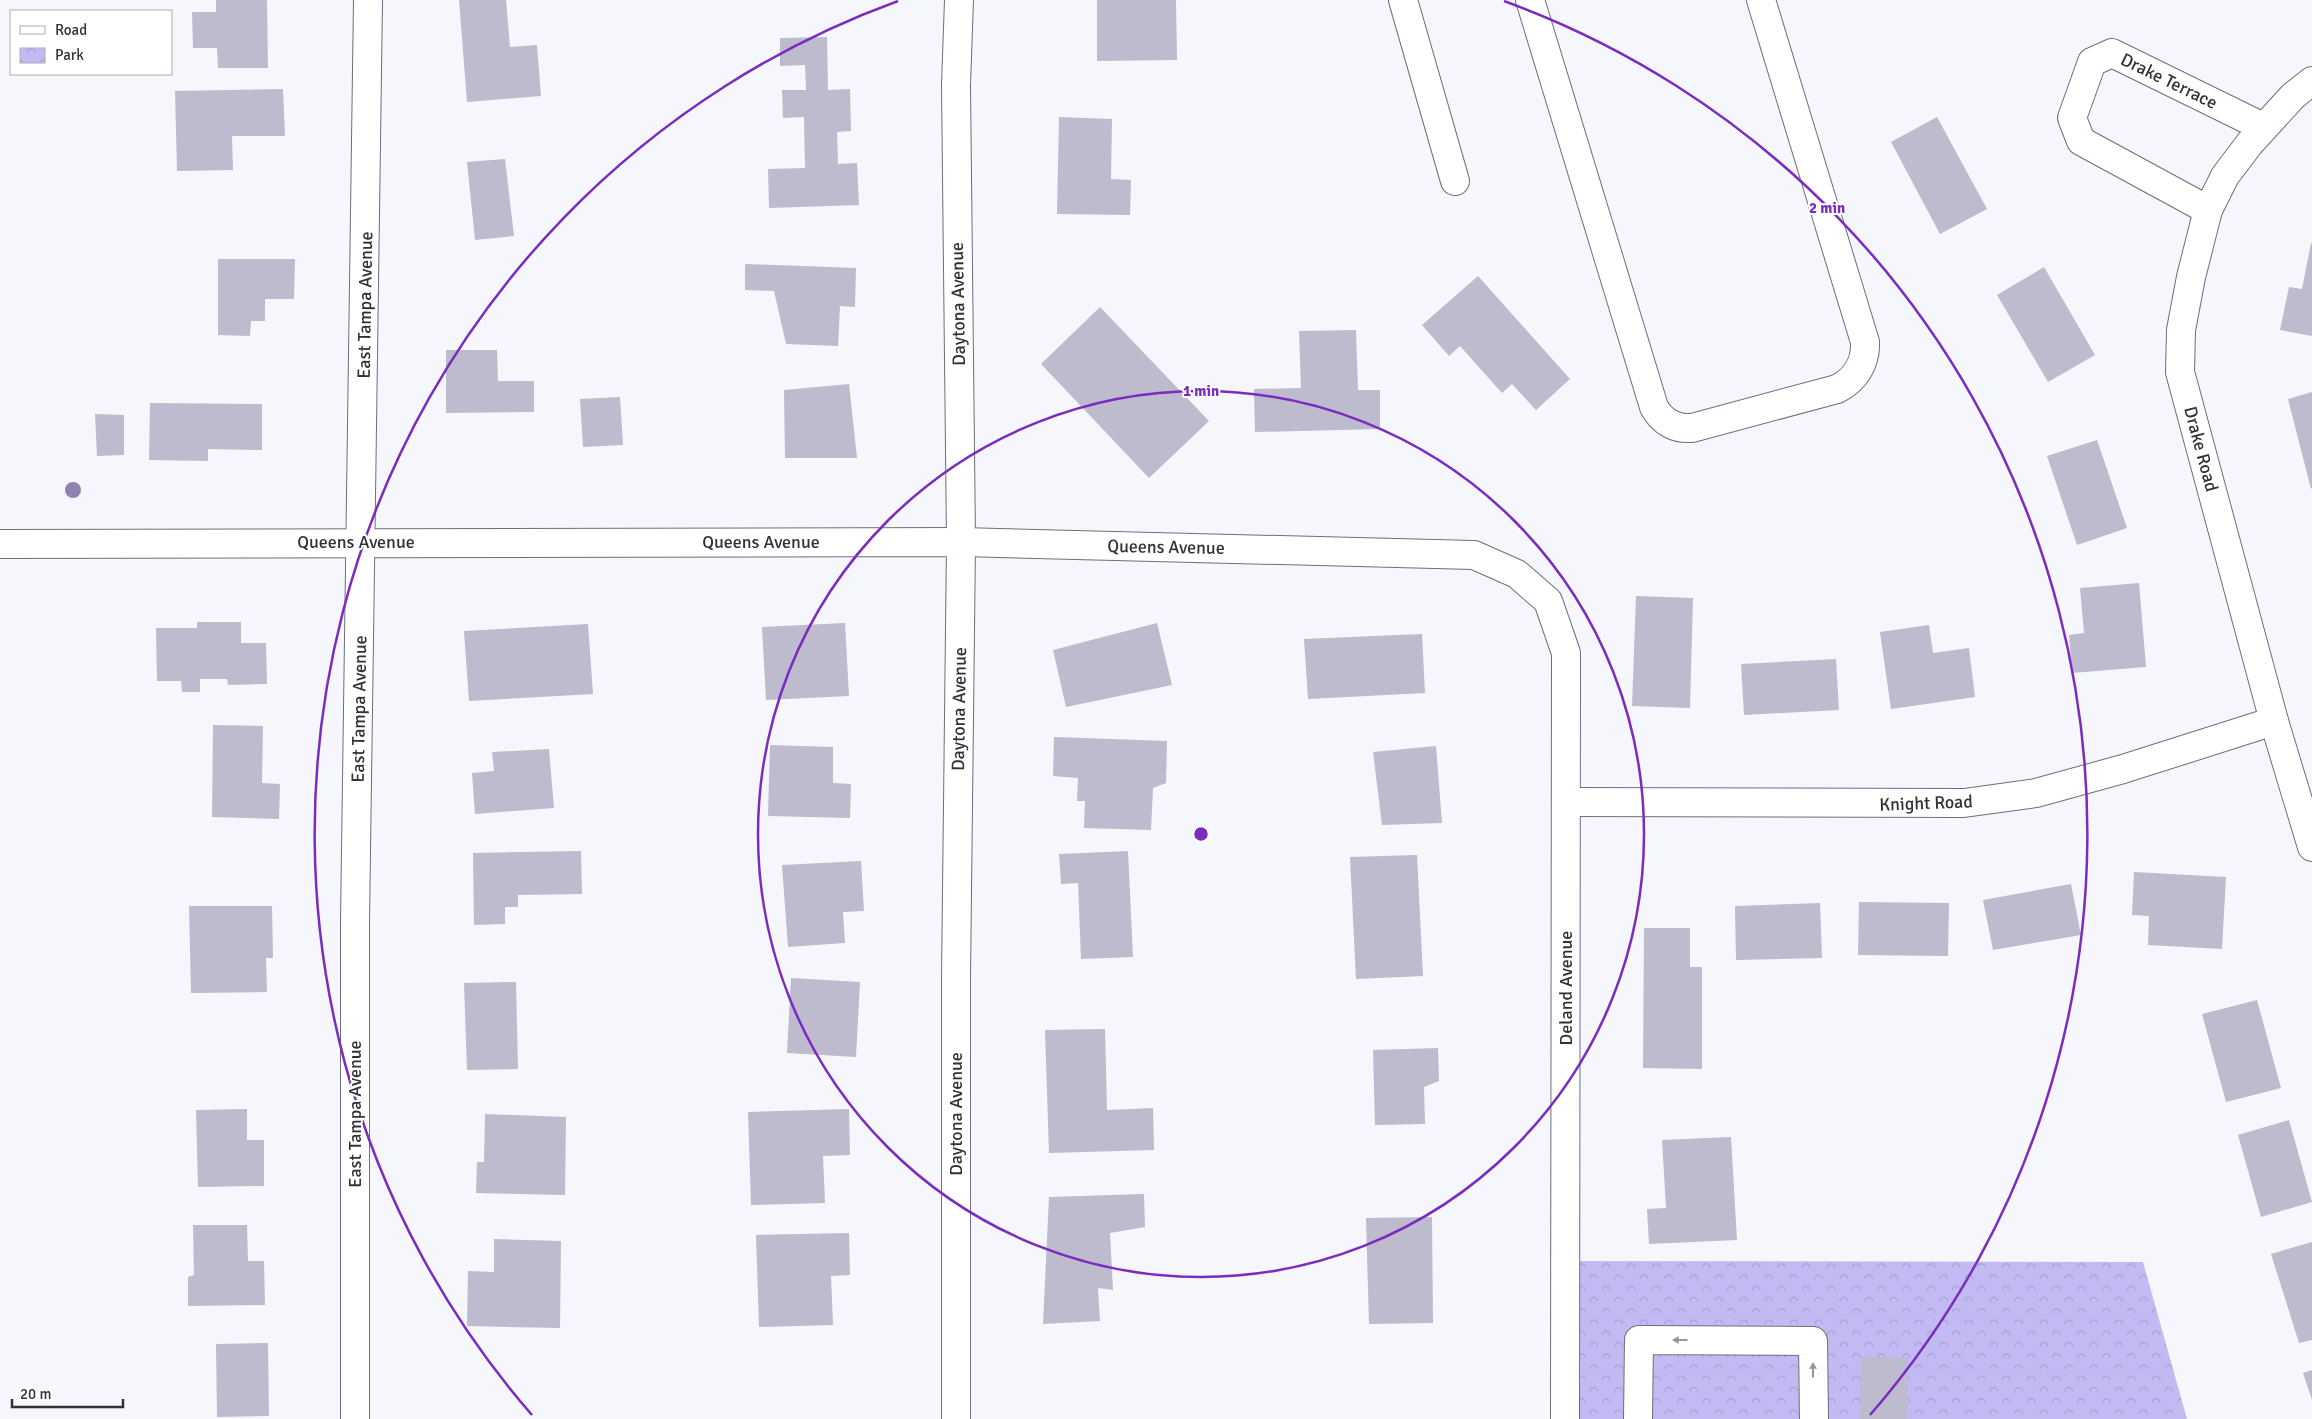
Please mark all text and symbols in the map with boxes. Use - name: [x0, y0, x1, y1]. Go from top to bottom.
- legend: [10, 10, 172, 75]
- text: Road: [55, 21, 87, 39]
- text: Park: [55, 46, 84, 64]
- street label: Drake Terrace: [2117, 48, 2221, 114]
- text: 2 min: [1809, 199, 1845, 217]
- street label: East Tampa Avenue: [353, 231, 377, 379]
- street label: Daytona Avenue: [946, 242, 970, 366]
- text: 1 min: [1183, 382, 1219, 400]
- street label: Drake Road: [2179, 404, 2223, 494]
- street label: Queens Avenue: [297, 531, 415, 553]
- street label: Queens Avenue: [702, 531, 820, 553]
- street label: Queens Avenue: [1107, 535, 1225, 559]
- street label: East Tampa Avenue: [347, 635, 371, 783]
- street label: Daytona Avenue: [947, 647, 971, 771]
- street label: Knight Road: [1879, 790, 1973, 816]
- centre of rings: [1192, 825, 1210, 843]
- street label: Deland Avenue: [1555, 931, 1577, 1045]
- street label: East Tampa Avenue: [344, 1040, 366, 1188]
- street label: Daytona Avenue: [945, 1052, 967, 1176]
- one-way arrow: [1672, 1336, 1688, 1344]
- one-way arrow: [1809, 1362, 1817, 1378]
- scale bar: [12, 1376, 124, 1408]
- text: 20 m: [20, 1385, 51, 1403]

